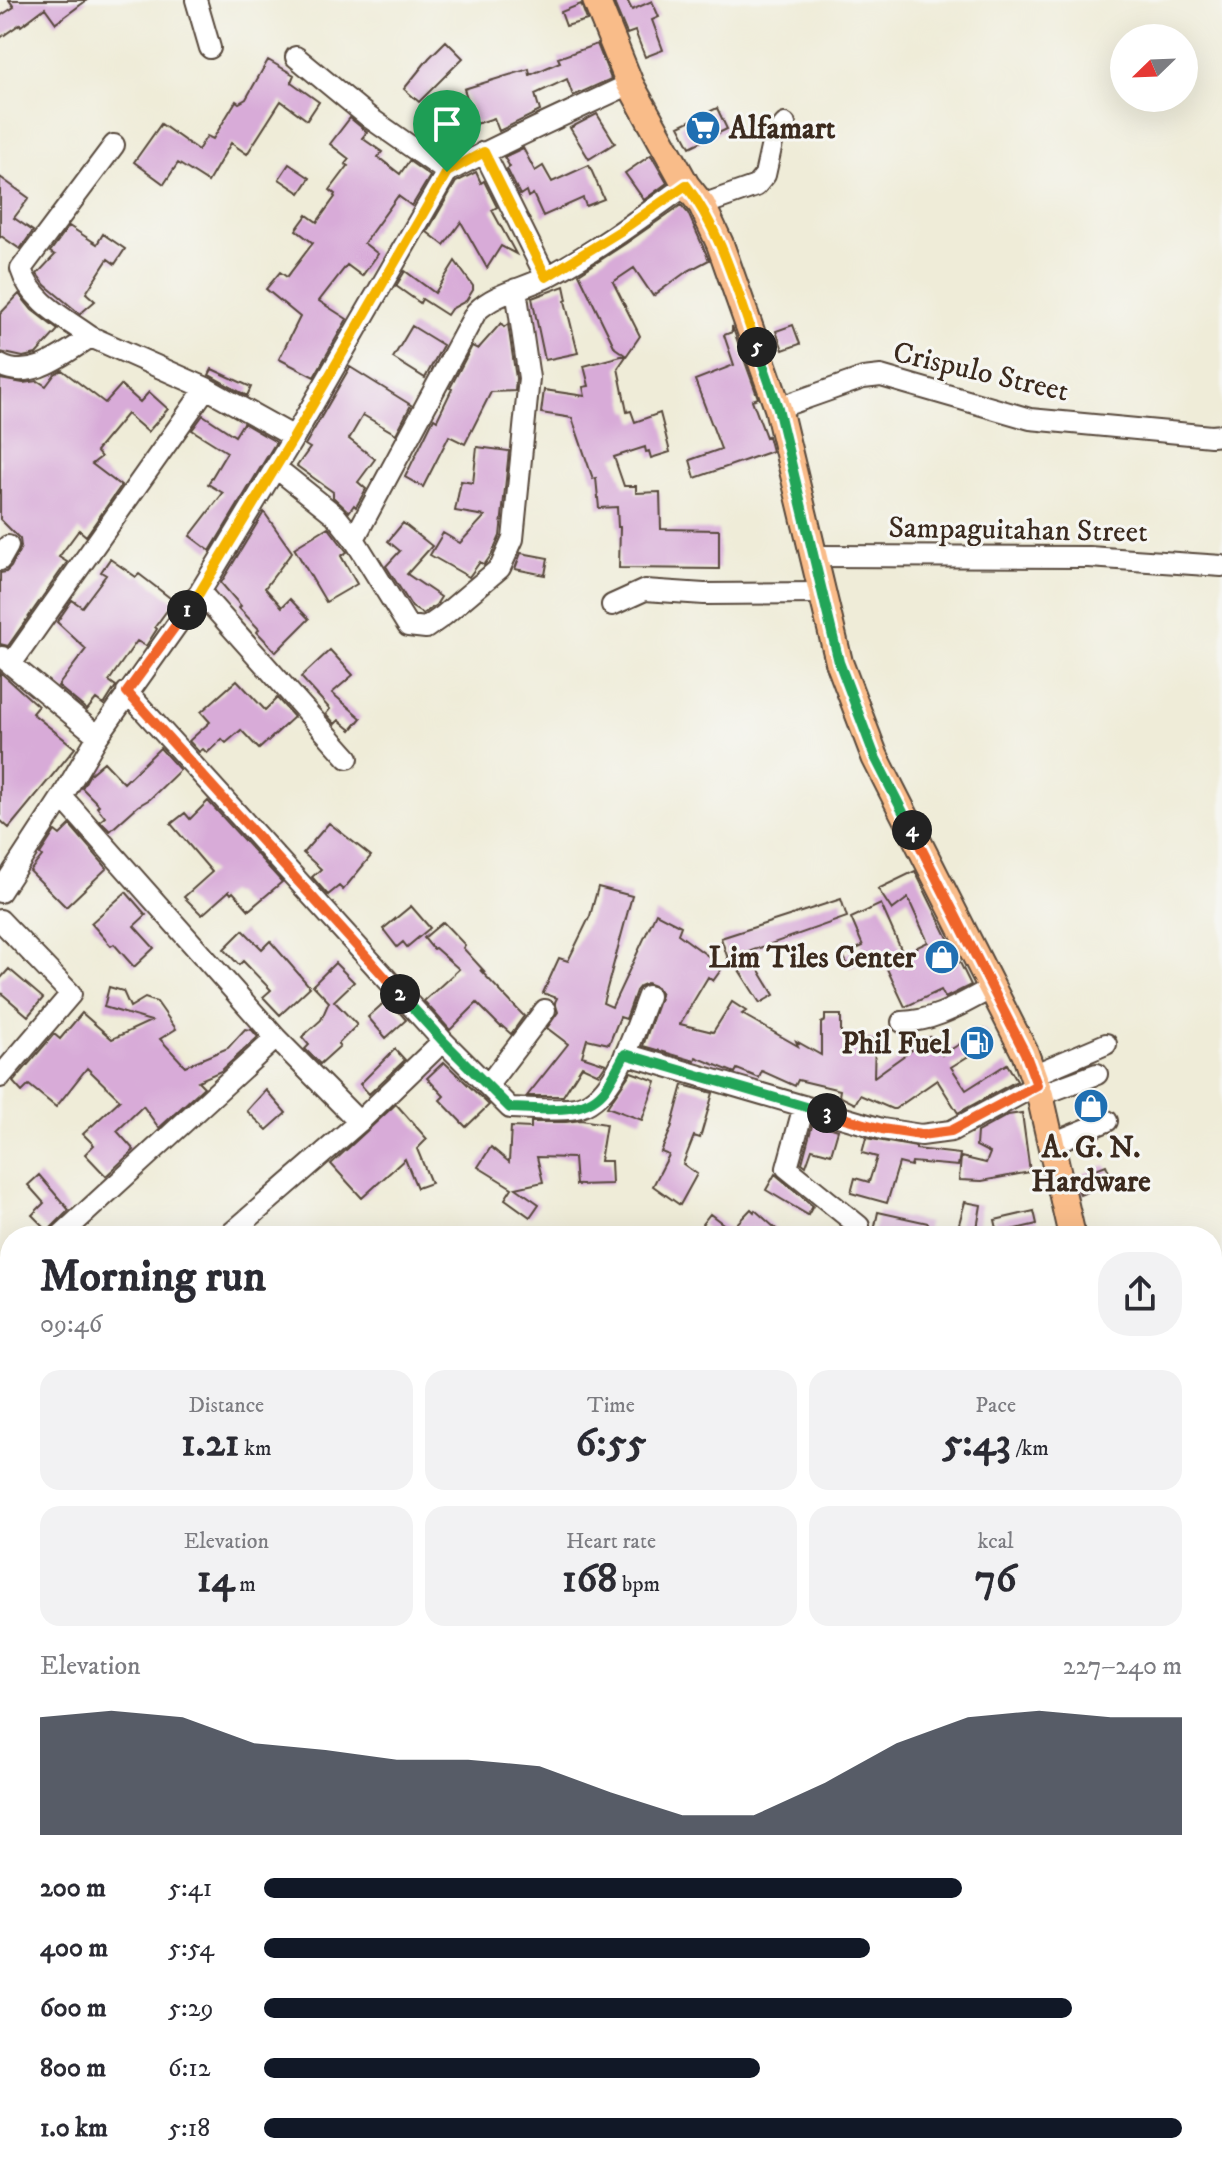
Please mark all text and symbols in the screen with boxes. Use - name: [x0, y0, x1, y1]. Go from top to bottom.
- north arrow: [1110, 24, 1198, 112]
- map controls: [1110, 24, 1198, 112]
- pin: [413, 90, 481, 172]
- icon: arrive: [425, 102, 469, 146]
- supermarket icon: Alfamart: [684, 109, 722, 147]
- place label: Alfamart: [728, 111, 836, 148]
- pin: 5: [737, 327, 777, 367]
- text: 5: [752, 333, 762, 360]
- street label: Crispulo Street: [889, 334, 1072, 411]
- street label: Sampaguitahan Street: [888, 510, 1148, 551]
- pin: 1: [167, 590, 207, 630]
- text: 1: [183, 596, 191, 623]
- pin: 4: [892, 810, 932, 850]
- text: 4: [906, 816, 918, 843]
- shop icon: Lim Tiles Center: [923, 938, 961, 976]
- place label: Lim Tiles Center: [709, 940, 917, 977]
- pin: 2: [380, 974, 420, 1014]
- text: 2: [395, 980, 405, 1007]
- fuel station icon: Phil Fuel: [958, 1024, 996, 1062]
- place label: Phil Fuel: [841, 1026, 952, 1063]
- shop icon: A. G. N. Hardware: [1072, 1087, 1110, 1125]
- pin: 3: [807, 1093, 847, 1133]
- text: 3: [823, 1099, 831, 1126]
- place label: A. G. N. Hardware: [1031, 1130, 1151, 1201]
- text: Morning run: [40, 1250, 266, 1305]
- button: share: [1098, 1252, 1182, 1336]
- text: 09:46: [40, 1308, 102, 1341]
- text: Distance: [188, 1392, 264, 1419]
- text: Time: [587, 1392, 635, 1419]
- text: Pace: [975, 1392, 1016, 1419]
- text: 1.21: [181, 1419, 240, 1469]
- text: 6:55: [575, 1419, 647, 1469]
- text: 5:43: [942, 1419, 1011, 1469]
- text: km: [240, 1435, 272, 1462]
- text: /km: [1011, 1435, 1049, 1462]
- text: Elevation: [184, 1528, 269, 1555]
- text: Heart rate: [566, 1528, 656, 1555]
- text: kcal: [978, 1528, 1014, 1555]
- text: 14: [197, 1555, 235, 1605]
- text: 168: [562, 1555, 617, 1605]
- text: 76: [975, 1555, 1017, 1605]
- text: m: [235, 1571, 256, 1598]
- text: bpm: [617, 1571, 660, 1598]
- text: Elevation: [40, 1650, 141, 1683]
- text: 227–240 m: [1063, 1650, 1182, 1683]
- text: 200 m: [40, 1872, 106, 1905]
- text: 5:41: [168, 1872, 212, 1905]
- text: 400 m: [40, 1932, 108, 1965]
- text: 5:54: [168, 1932, 214, 1965]
- text: 600 m: [40, 1992, 107, 2025]
- text: 5:29: [168, 1992, 213, 2025]
- text: 800 m: [40, 2052, 106, 2085]
- text: 6:12: [168, 2052, 211, 2085]
- text: 1.0 km: [40, 2112, 108, 2145]
- text: 5:18: [168, 2112, 210, 2145]

